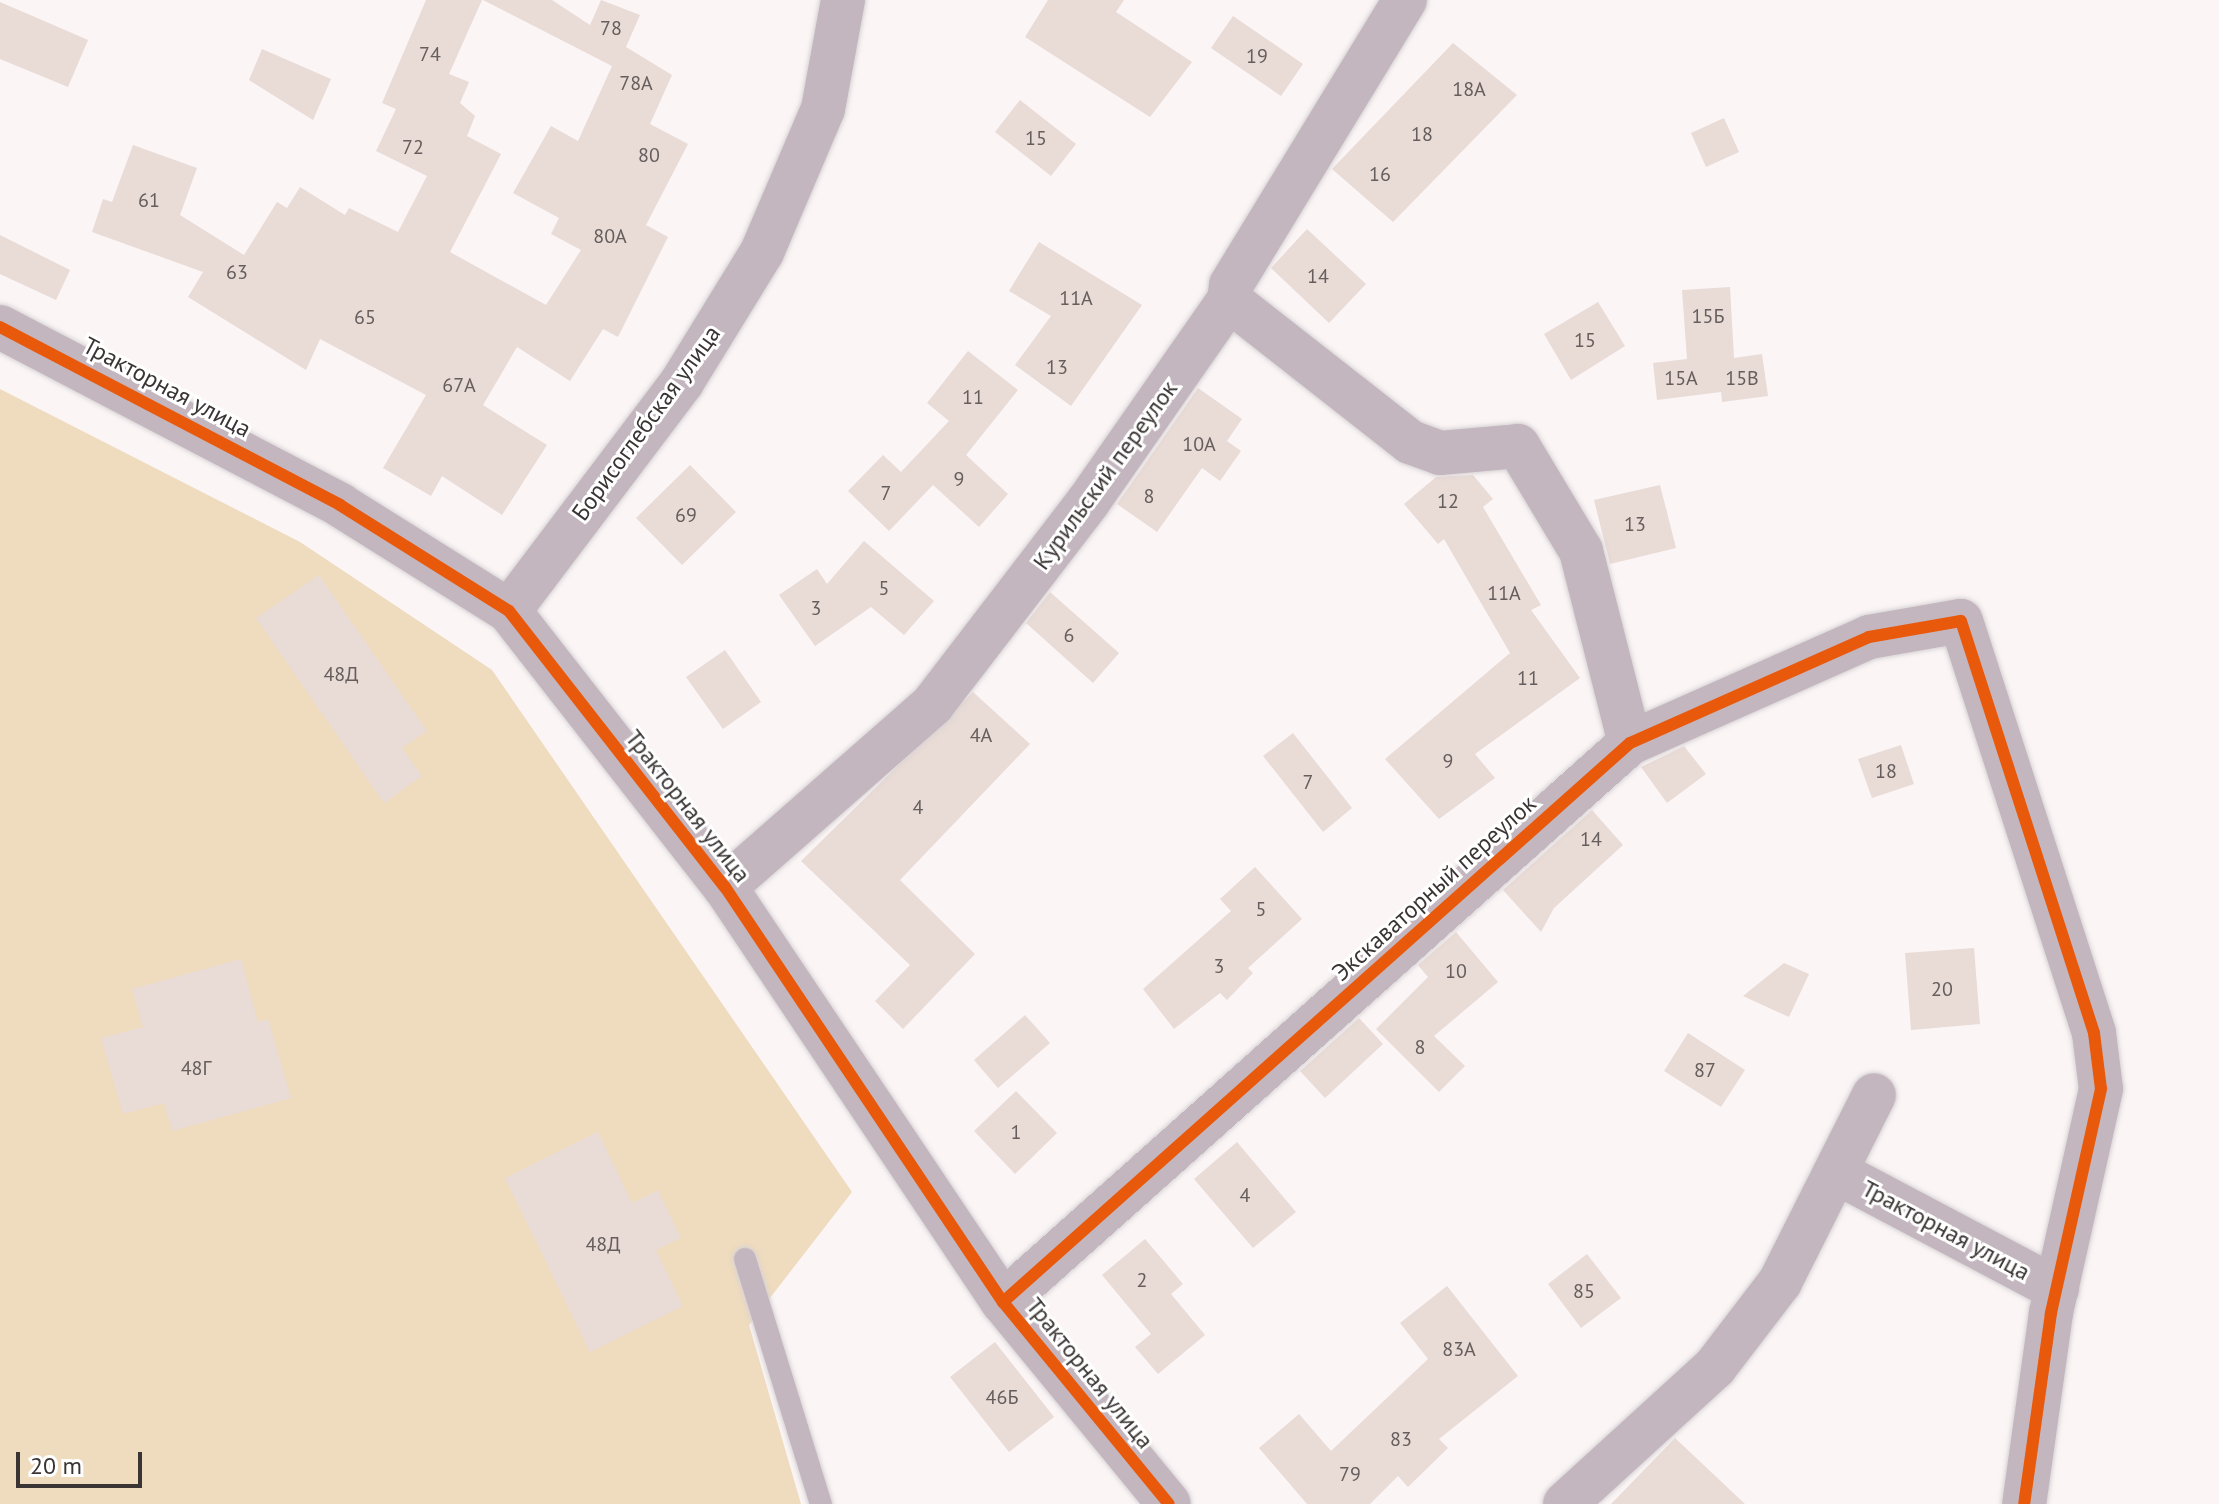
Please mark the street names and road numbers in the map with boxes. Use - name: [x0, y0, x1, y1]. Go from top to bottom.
- street label: Борисоглебская улица: [566, 320, 726, 526]
- street label: Тракторная улица: [78, 331, 256, 443]
- street label: Курильский переулок: [1027, 375, 1183, 575]
- street label: Тракторная улица: [619, 724, 757, 888]
- street label: Экскаваторный переулок: [1326, 789, 1542, 987]
- street label: Тракторная улица: [1857, 1174, 2035, 1286]
- street label: Тракторная улица: [1020, 1292, 1160, 1454]

